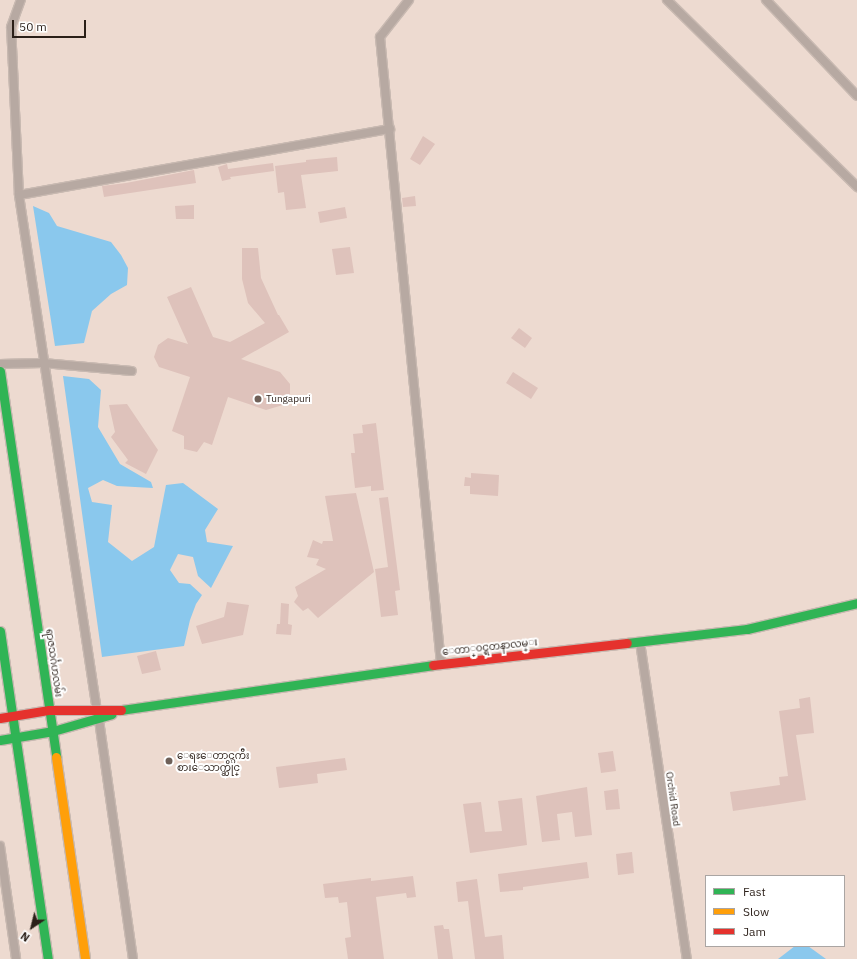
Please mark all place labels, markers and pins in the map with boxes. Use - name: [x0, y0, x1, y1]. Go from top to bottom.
- place label: Tungapuri: [266, 393, 311, 405]
- marker: Tungapuri: [253, 394, 263, 404]
- place label: ေရႊေတာင္ႀကီး စားေသာက္ဆိုင္: [177, 749, 249, 772]
- marker: ေရႊေတာင္ႀကီး စားေသာက္ဆိုင္: [164, 756, 174, 766]

